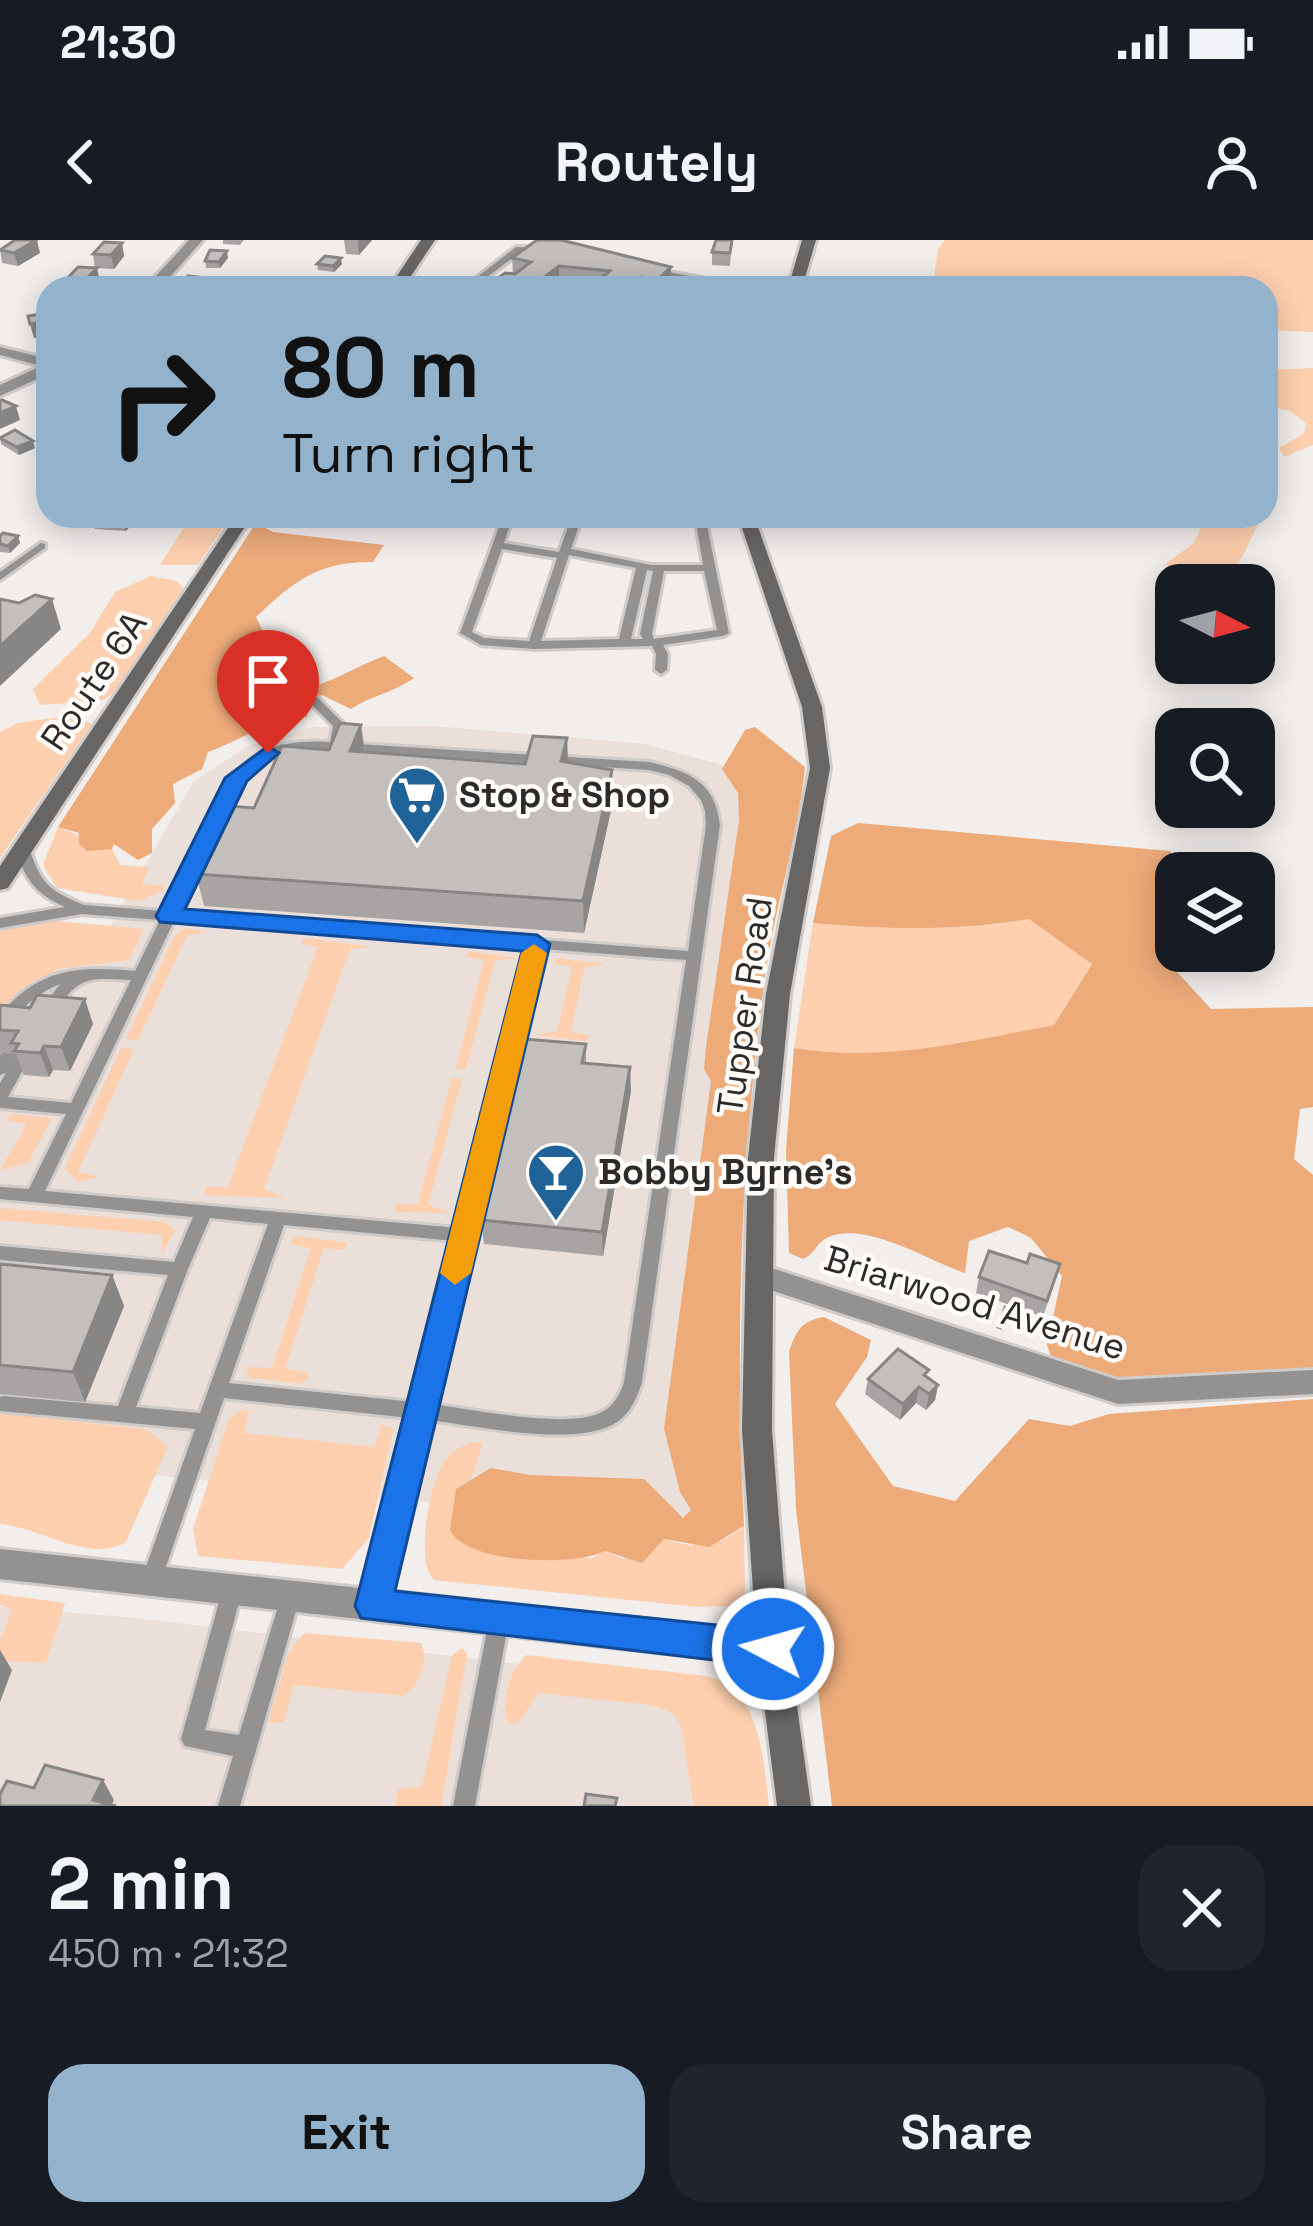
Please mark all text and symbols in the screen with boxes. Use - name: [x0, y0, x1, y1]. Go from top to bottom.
- text: 21:30: [60, 14, 177, 71]
- text: Routely: [555, 128, 758, 197]
- icon: back: [48, 129, 114, 195]
- icon: person: [1199, 129, 1265, 195]
- text: 80 m: [282, 314, 480, 422]
- icon: right: [84, 324, 240, 480]
- text: Turn right: [282, 419, 535, 488]
- north arrow: [1155, 564, 1275, 684]
- map controls: [1155, 564, 1275, 972]
- street label: Route 6A: [31, 603, 157, 759]
- pin: [217, 630, 319, 753]
- icon: arrive: [235, 648, 301, 714]
- button: search: [1155, 708, 1275, 828]
- supermarket icon: Stop & Shop: [386, 764, 448, 846]
- place label: Stop & Shop: [459, 772, 670, 818]
- button: layers: [1155, 852, 1275, 972]
- street label: Tupper Road: [707, 894, 783, 1118]
- bar icon: Bobby Byrne's: [525, 1141, 587, 1223]
- place label: Bobby Byrne's: [598, 1149, 853, 1195]
- street label: Briarwood Avenue: [819, 1235, 1131, 1371]
- position arrow: [710, 1586, 836, 1712]
- text: 2 min: [48, 1838, 234, 1930]
- button: close: [1139, 1845, 1265, 1971]
- text: 450 m · 21:32: [48, 1929, 288, 1978]
- button: Exit: [48, 2064, 645, 2202]
- button: Share: [669, 2064, 1265, 2202]

